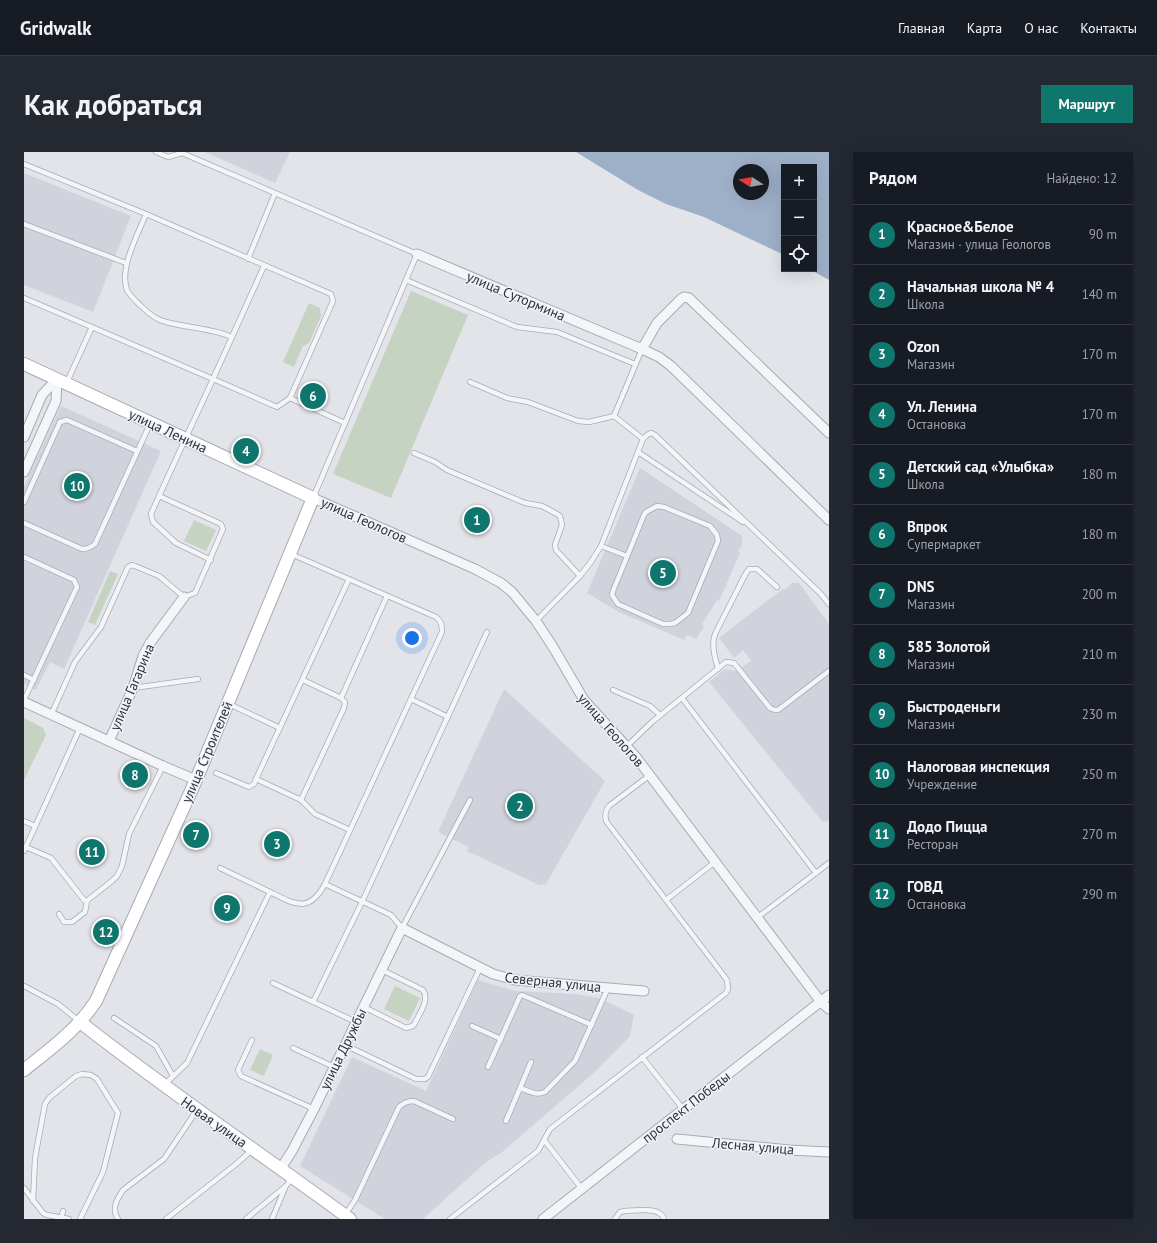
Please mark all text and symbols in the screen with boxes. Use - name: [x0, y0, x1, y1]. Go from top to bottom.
- text: Gridwalk: [20, 16, 92, 40]
- text: Главная: [898, 19, 945, 37]
- text: Карта: [967, 19, 1002, 37]
- text: О нас: [1024, 19, 1058, 37]
- text: Контакты: [1080, 19, 1137, 37]
- button: Маршрут: [1041, 85, 1133, 123]
- text: Как добраться: [24, 86, 202, 123]
- north arrow: [733, 164, 769, 200]
- map controls: [781, 164, 817, 272]
- button: +: [781, 164, 817, 200]
- text: Рядом: [869, 167, 917, 189]
- text: Найдено: 12: [1047, 170, 1117, 187]
- button: −: [781, 200, 817, 236]
- text: Красное&Белое: [907, 217, 1014, 236]
- text: 1: [878, 226, 886, 243]
- text: 90 m: [1089, 226, 1117, 243]
- button: locate: [781, 236, 817, 272]
- text: Магазин · улица Геологов: [907, 236, 1051, 253]
- street label: улица Сутормина: [464, 267, 568, 325]
- text: Начальная школа № 4: [907, 277, 1054, 296]
- text: 2: [878, 286, 886, 303]
- text: 140 m: [1082, 286, 1117, 303]
- text: Школа: [907, 296, 944, 313]
- text: Ozon: [907, 337, 940, 356]
- text: 3: [878, 346, 886, 363]
- text: 170 m: [1082, 346, 1117, 363]
- text: Магазин: [907, 356, 955, 373]
- pin: 6: [300, 381, 326, 411]
- text: Ул. Ленина: [907, 397, 977, 416]
- street label: улица Ленина: [126, 405, 210, 457]
- text: 4: [878, 406, 886, 423]
- text: 170 m: [1082, 406, 1117, 423]
- text: Остановка: [907, 416, 966, 433]
- pin: 4: [233, 436, 259, 466]
- text: Детский сад «Улыбка»: [907, 457, 1054, 476]
- text: 5: [878, 466, 886, 483]
- text: 180 m: [1082, 466, 1117, 483]
- pin: 10: [64, 471, 90, 501]
- text: Школа: [907, 476, 944, 493]
- street label: улица Геологов: [318, 493, 410, 547]
- pin: 1: [464, 505, 490, 535]
- text: Впрок: [907, 517, 947, 536]
- text: 6: [878, 526, 886, 543]
- text: 180 m: [1082, 526, 1117, 543]
- text: Супермаркет: [907, 536, 981, 553]
- pin: 5: [650, 558, 676, 588]
- text: DNS: [907, 577, 935, 596]
- text: 7: [878, 586, 886, 603]
- text: 200 m: [1082, 586, 1117, 603]
- text: Магазин: [907, 596, 955, 613]
- your location: [402, 628, 422, 648]
- text: 585 Золотой: [907, 637, 990, 656]
- street label: улица Гагарина: [106, 641, 158, 733]
- text: 8: [878, 646, 886, 663]
- text: 210 m: [1082, 646, 1117, 663]
- text: Магазин: [907, 656, 955, 673]
- street label: улица Геологов: [574, 689, 648, 771]
- text: Быстроденьги: [907, 697, 1000, 716]
- street label: улица Строителей: [177, 698, 237, 806]
- text: 9: [878, 706, 886, 723]
- text: 230 m: [1082, 706, 1117, 723]
- text: Магазин: [907, 716, 955, 733]
- text: Налоговая инспекция: [907, 757, 1050, 776]
- pin: 8: [122, 760, 148, 790]
- text: 10: [875, 766, 889, 783]
- text: 250 m: [1082, 766, 1117, 783]
- text: Учреждение: [907, 776, 977, 793]
- pin: 2: [507, 791, 533, 821]
- text: Додо Пицца: [907, 817, 988, 836]
- pin: 7: [183, 820, 209, 850]
- text: 11: [875, 826, 889, 843]
- text: 270 m: [1082, 826, 1117, 843]
- pin: 3: [264, 829, 290, 859]
- text: Ресторан: [907, 836, 958, 853]
- pin: 11: [79, 837, 105, 867]
- text: ГОВД: [907, 877, 943, 896]
- text: 12: [875, 886, 889, 903]
- text: 290 m: [1082, 886, 1117, 903]
- pin: 9: [214, 893, 240, 923]
- text: Остановка: [907, 896, 966, 913]
- pin: 12: [93, 917, 119, 947]
- street label: Северная улица: [504, 968, 602, 996]
- street label: улица Дружбы: [316, 1005, 370, 1093]
- street label: проспект Победы: [638, 1067, 734, 1147]
- street label: Новая улица: [177, 1093, 251, 1151]
- street label: Лесная улица: [710, 1133, 795, 1159]

